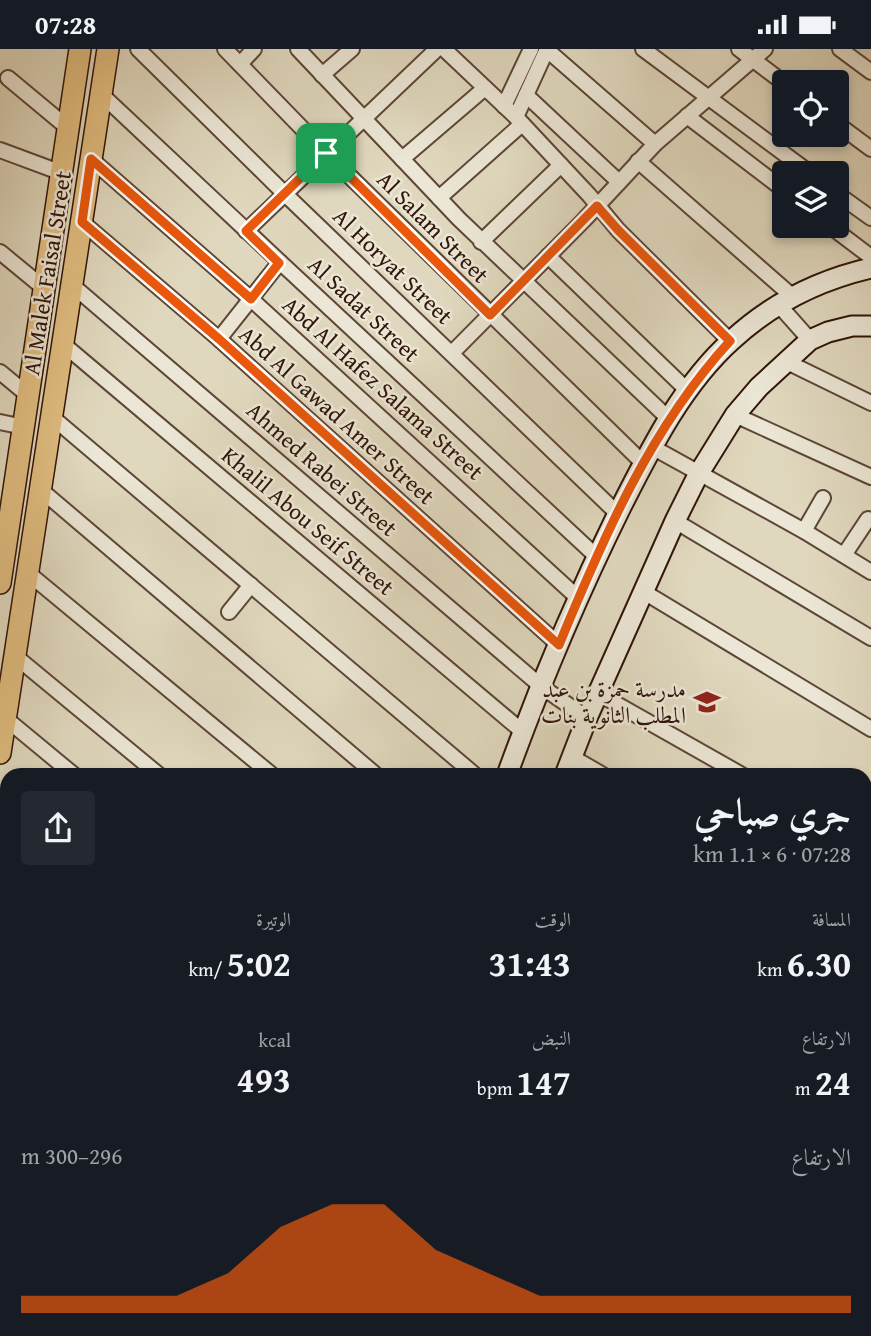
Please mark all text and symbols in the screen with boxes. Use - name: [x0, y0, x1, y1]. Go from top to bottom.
- text: 07:28: [35, 5, 96, 44]
- map controls: [772, 70, 849, 238]
- button: locate: [772, 70, 849, 147]
- pin: [296, 123, 356, 183]
- icon: arrive: [307, 134, 345, 172]
- button: layers: [772, 161, 849, 238]
- street label: Al Salam Street: [370, 163, 497, 290]
- street label: Al Malek Faisal Street: [14, 168, 79, 378]
- street label: Al Horyat Street: [326, 200, 461, 331]
- street label: Al Sadat Street: [301, 248, 428, 369]
- street label: Abd Al Hafez Salama Street: [276, 288, 491, 487]
- street label: Abd Al Gawad Amer Street: [232, 318, 442, 512]
- street label: Ahmed Rabei Street: [240, 394, 405, 544]
- street label: Khalil Abou Seif Street: [215, 439, 402, 603]
- place label: مدرسة حمزة بن عبد المطلب الثانوية بنات: [541, 672, 686, 731]
- school or university icon: مدرسة حمزة بن عبد المطلب الثانوية بنات: [692, 687, 722, 717]
- text: جري صباحي: [694, 783, 851, 839]
- button: share: [21, 791, 95, 865]
- text: 07:28 · 6 × 1.1 km: [693, 837, 851, 870]
- text: الوتيرة: [256, 905, 291, 933]
- text: الوقت: [535, 905, 571, 933]
- text: المسافة: [812, 905, 851, 933]
- text: 5:02: [227, 938, 291, 989]
- text: 31:43: [489, 938, 571, 989]
- text: 6.30: [787, 938, 851, 989]
- text: /km: [188, 955, 227, 983]
- text: km: [757, 955, 787, 983]
- text: النبض: [532, 1024, 571, 1052]
- text: الارتفاع: [802, 1024, 851, 1052]
- text: kcal: [259, 1026, 291, 1054]
- text: 493: [237, 1054, 291, 1105]
- text: 147: [517, 1057, 571, 1108]
- text: 24: [815, 1057, 851, 1108]
- text: bpm: [477, 1074, 517, 1102]
- text: m: [795, 1074, 815, 1102]
- text: 296–300 m: [21, 1139, 122, 1172]
- text: الارتفاع: [791, 1140, 851, 1173]

